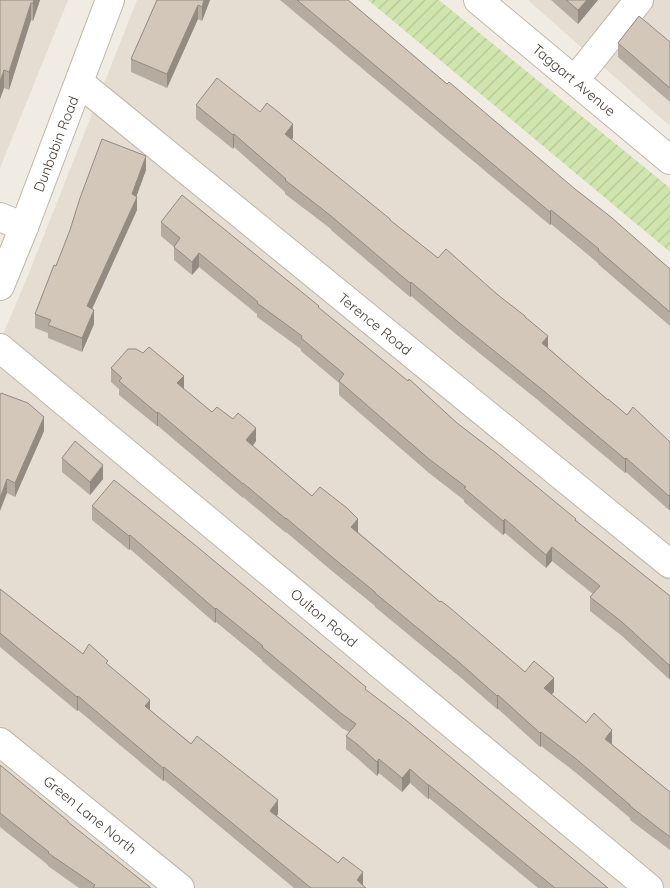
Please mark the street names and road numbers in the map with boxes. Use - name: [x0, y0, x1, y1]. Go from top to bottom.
- street label: Taggart Avenue: [529, 40, 619, 120]
- street label: Dunbabin Road: [29, 94, 83, 194]
- street label: Terence Road: [335, 289, 415, 359]
- street label: Oulton Road: [287, 585, 361, 651]
- street label: Green Lane North: [40, 772, 140, 858]

